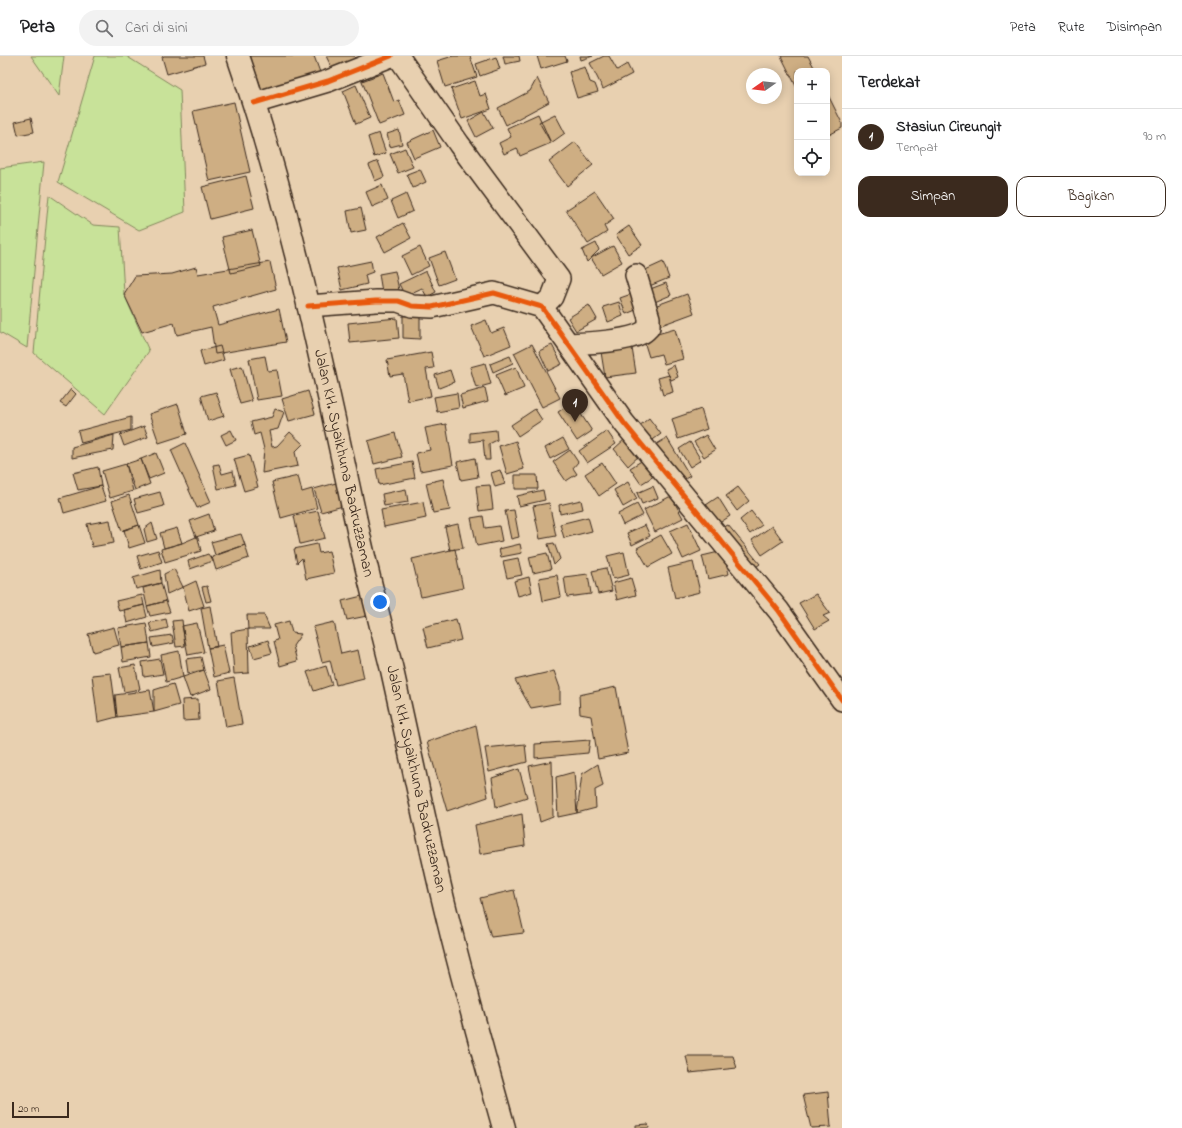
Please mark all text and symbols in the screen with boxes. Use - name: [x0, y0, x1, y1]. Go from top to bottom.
- search box: [79, 10, 359, 46]
- text: Peta: [20, 14, 55, 41]
- icon: search: [93, 17, 115, 39]
- text: Cari di sini: [125, 17, 188, 39]
- text: Peta: [1010, 17, 1036, 38]
- text: Rute: [1058, 17, 1085, 38]
- text: Disimpan: [1107, 17, 1162, 38]
- north arrow: [746, 68, 782, 104]
- map controls: [794, 68, 830, 176]
- button: +: [794, 68, 830, 104]
- text: Terdekat: [858, 70, 920, 95]
- button: −: [794, 104, 830, 140]
- text: Stasiun Cireungit: [896, 116, 1002, 138]
- text: 1: [869, 127, 873, 146]
- text: 90 m: [1143, 127, 1166, 146]
- text: Tempat: [896, 138, 938, 157]
- button: locate: [794, 140, 830, 176]
- button: Simpan: [858, 176, 1008, 217]
- button: Bagikan: [1016, 176, 1166, 217]
- street label: Jalan KH. Syaikhuna Badruzzaman: [307, 347, 380, 580]
- pin: 1: [562, 389, 588, 422]
- your location: [370, 592, 390, 612]
- street label: Jalan KH. Syaikhuna Badruzzaman: [379, 663, 453, 895]
- scale bar: [12, 1100, 69, 1119]
- text: 20 m: [18, 1101, 40, 1117]

